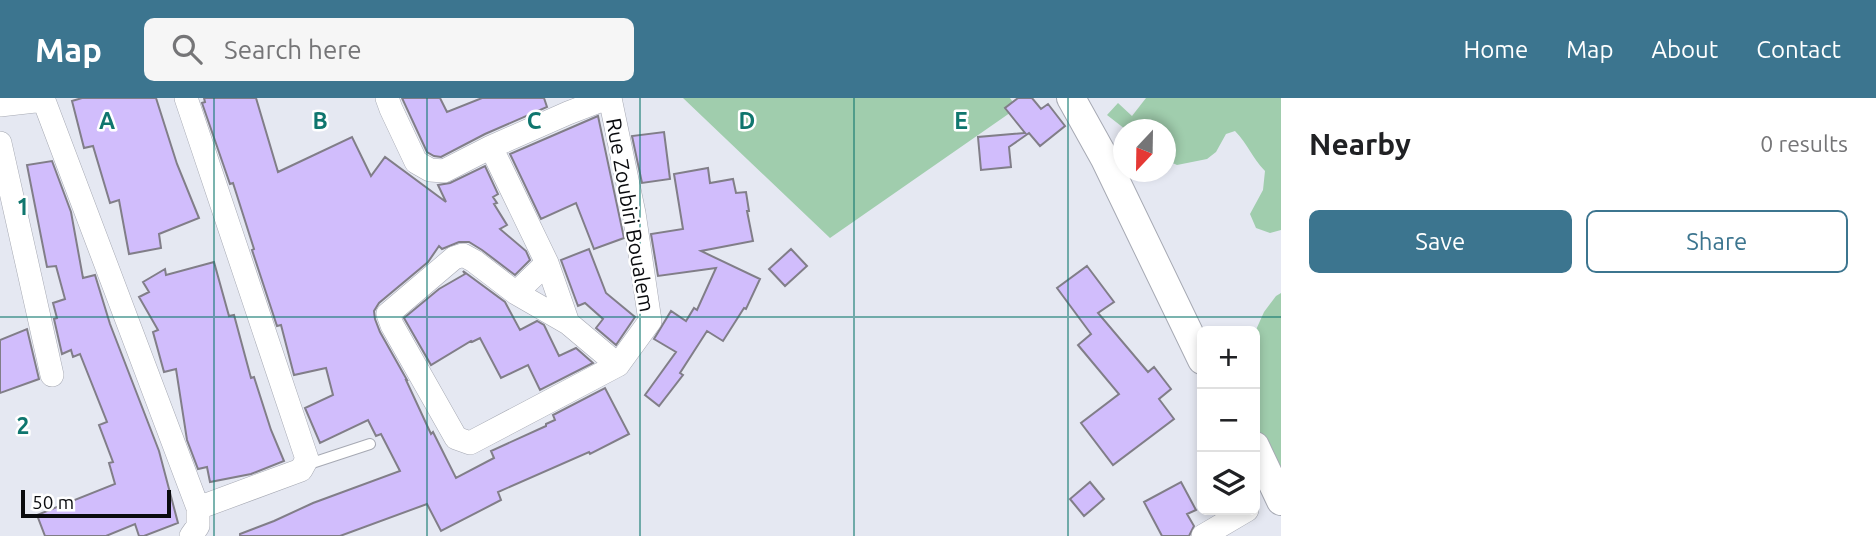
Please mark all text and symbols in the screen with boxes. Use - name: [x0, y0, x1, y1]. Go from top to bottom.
- search box: [144, 18, 634, 81]
- icon: search: [168, 30, 206, 68]
- text: Map: [35, 31, 102, 68]
- text: Search here: [224, 35, 362, 64]
- text: Home: [1463, 36, 1528, 63]
- text: Map: [1566, 36, 1613, 63]
- text: About: [1651, 36, 1718, 63]
- text: Contact: [1756, 36, 1841, 63]
- text: A: [99, 108, 115, 133]
- text: B: [312, 108, 328, 133]
- text: C: [527, 108, 542, 133]
- text: D: [739, 108, 755, 133]
- text: E: [954, 108, 968, 133]
- street label: Rue Zoubiri Boualem: [602, 116, 660, 314]
- north arrow: [1113, 119, 1176, 182]
- text: Nearby: [1309, 127, 1411, 161]
- text: 0 results: [1760, 131, 1848, 156]
- text: 1: [17, 194, 29, 219]
- button: Save: [1309, 210, 1572, 273]
- button: Share: [1586, 210, 1848, 273]
- map controls: [1197, 326, 1260, 515]
- button: +: [1197, 326, 1260, 389]
- button: −: [1197, 389, 1260, 452]
- text: 2: [17, 413, 29, 438]
- button: layers: [1197, 452, 1260, 515]
- scale bar: [21, 487, 172, 519]
- text: 50 m: [32, 491, 74, 513]

